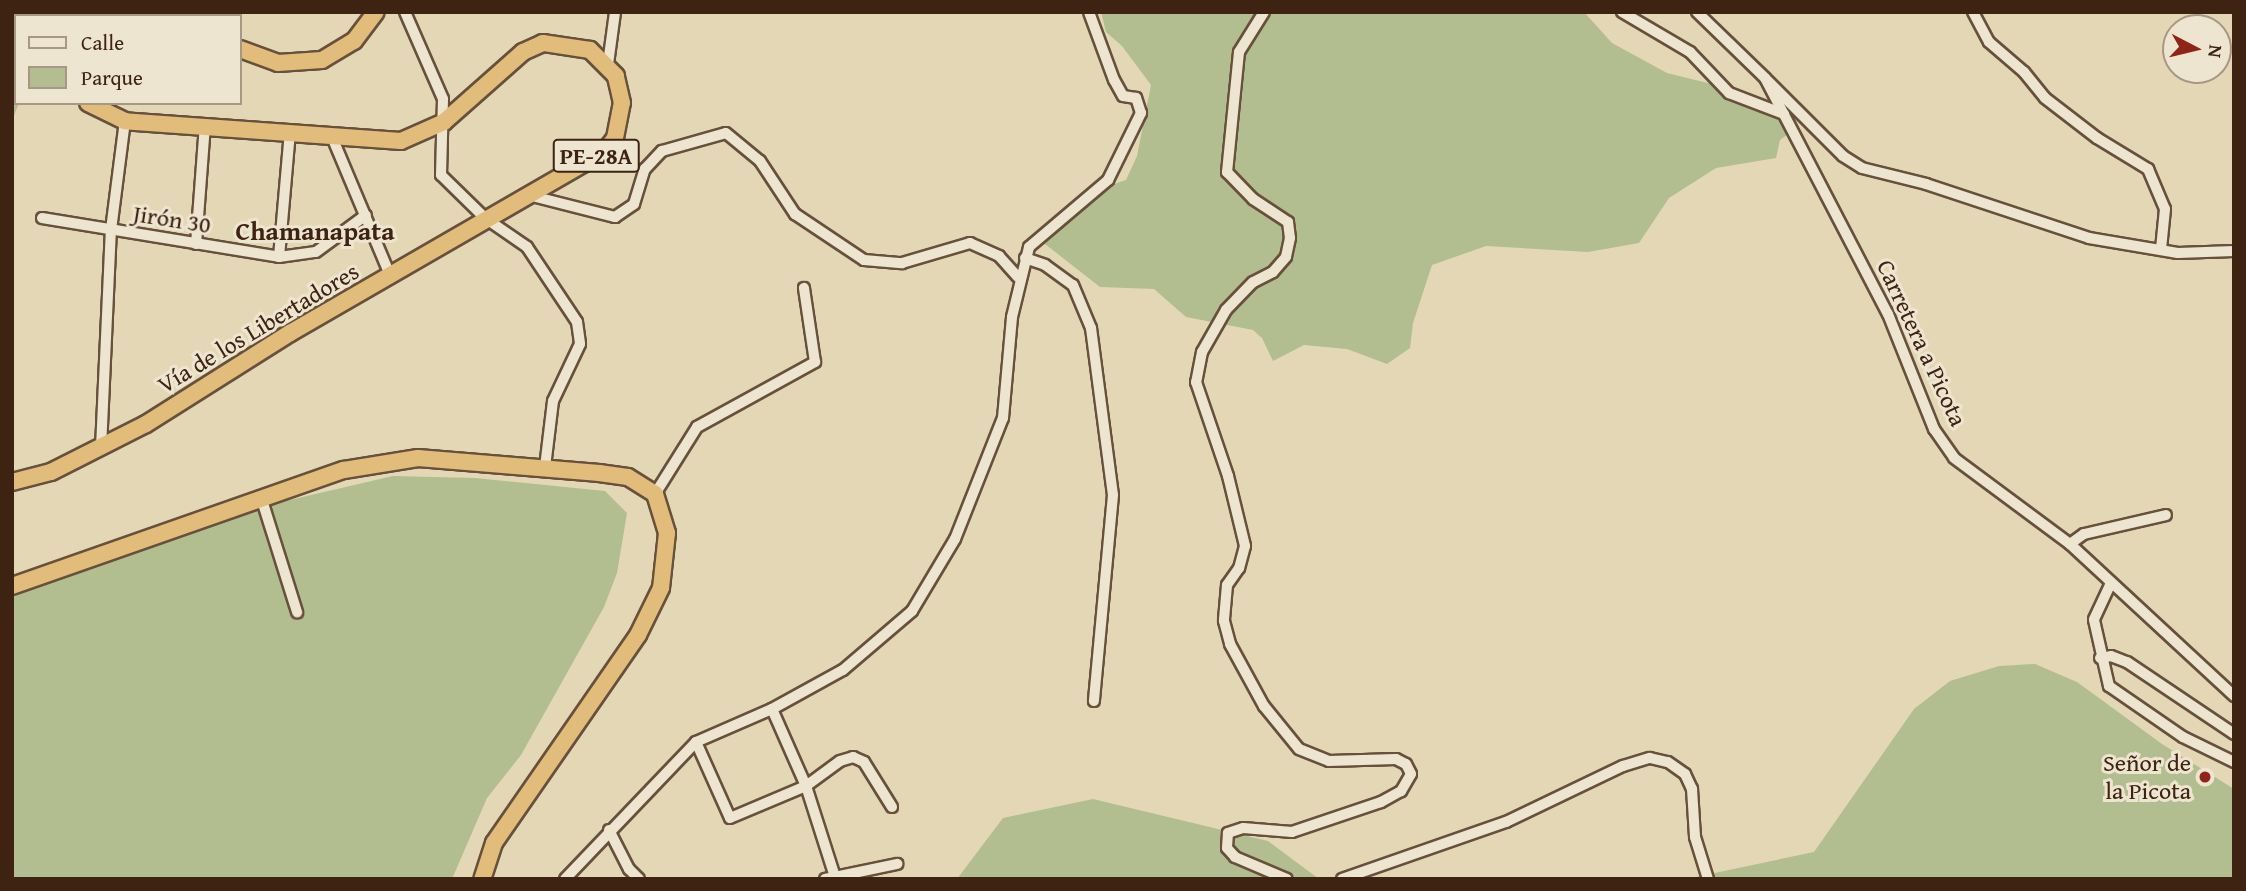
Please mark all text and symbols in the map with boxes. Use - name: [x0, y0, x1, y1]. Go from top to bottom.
- legend: [14, 14, 242, 105]
- north arrow: [2162, 14, 2232, 84]
- text: Calle: [81, 27, 124, 58]
- text: N: [2201, 43, 2231, 59]
- text: Parque: [81, 62, 143, 93]
- road number: PE-28A: [552, 136, 640, 176]
- street label: Jirón 30: [131, 199, 213, 239]
- district label: Chamanapata: [236, 215, 394, 247]
- street label: Carretera a Picota: [1871, 255, 1973, 431]
- street label: Vía de los Libertadores: [152, 257, 364, 399]
- place label: Señor de la Picota: [2103, 749, 2191, 805]
- marker: Señor de la Picota: [2197, 769, 2213, 785]

